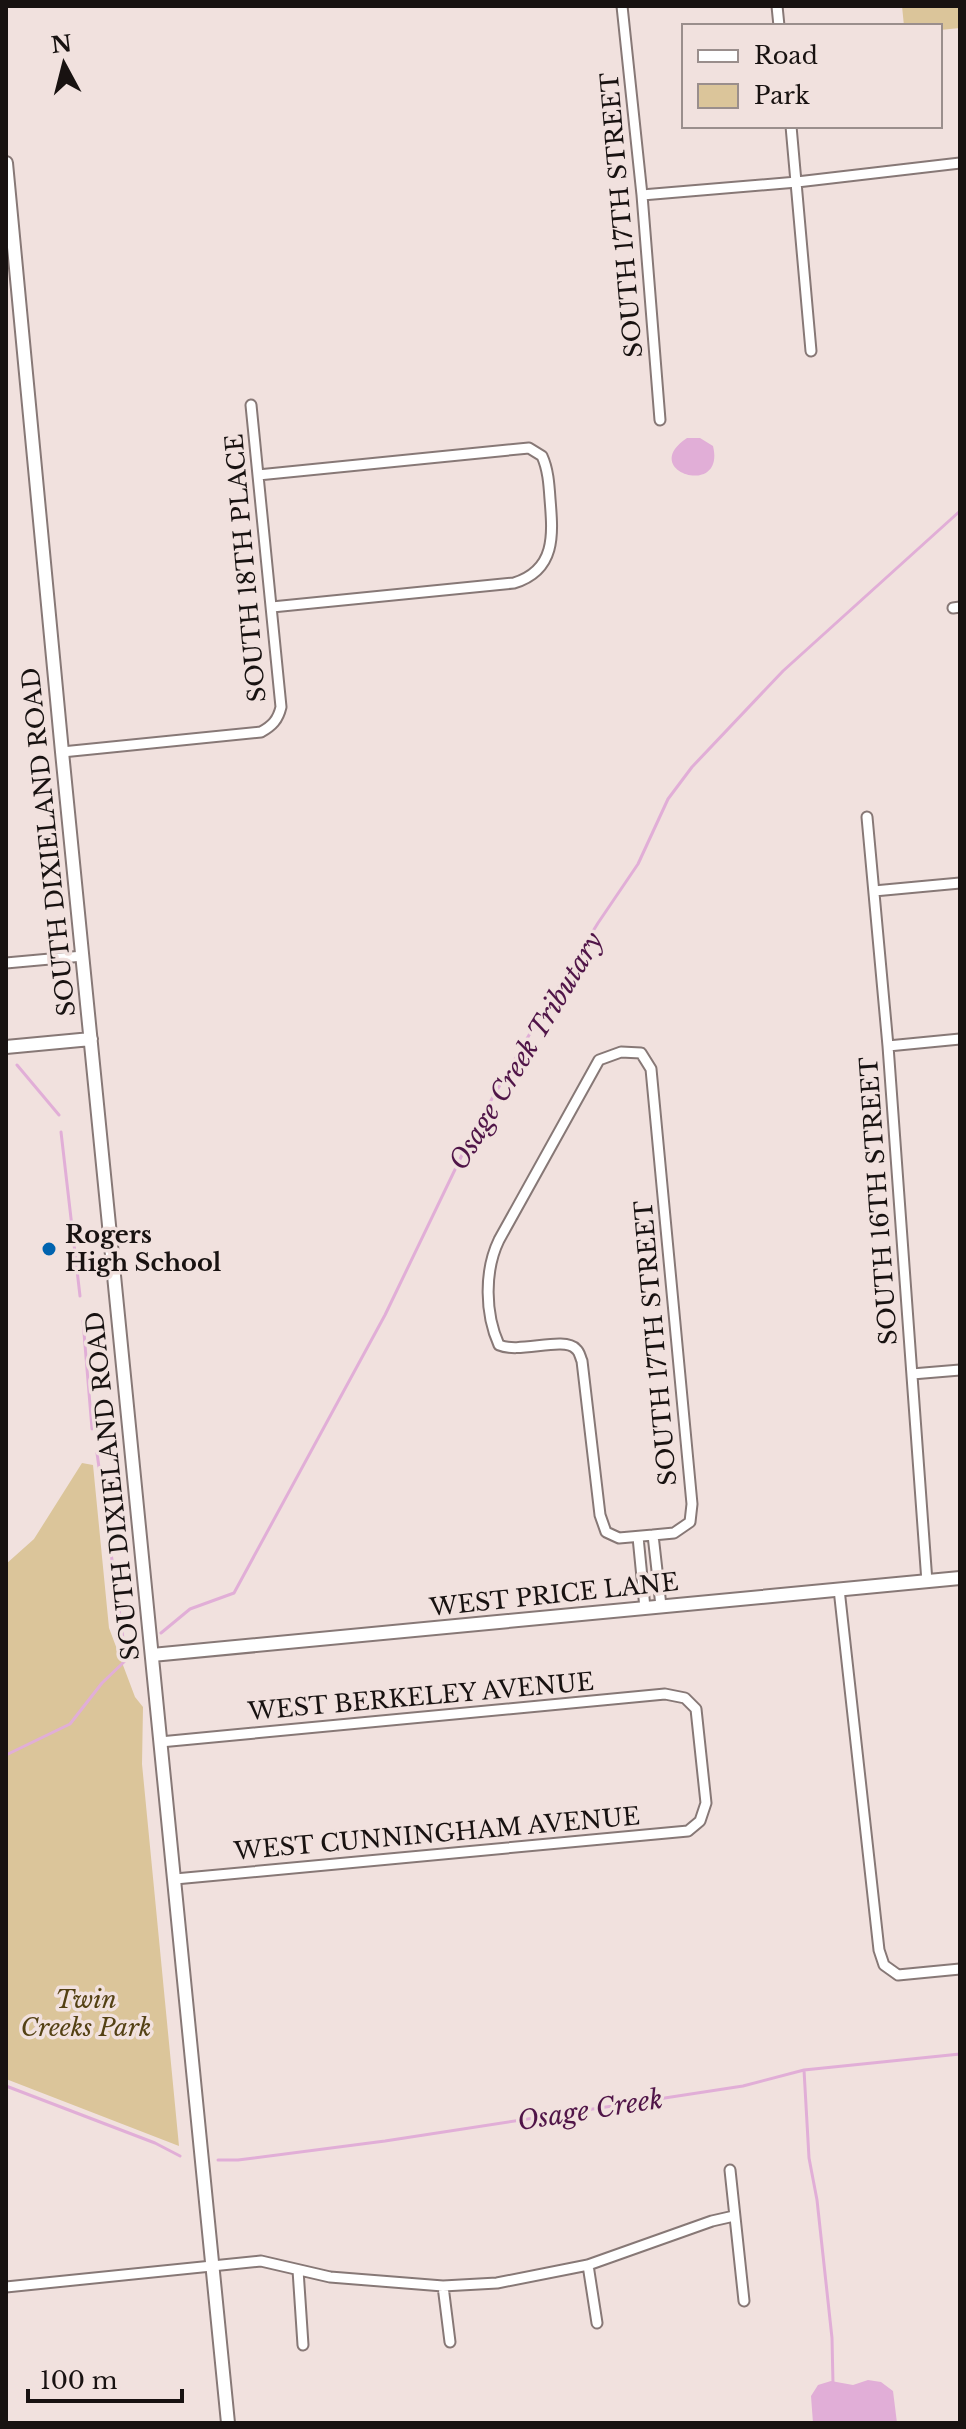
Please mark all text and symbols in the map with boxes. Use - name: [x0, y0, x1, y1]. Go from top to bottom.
- north arrow: [24, 24, 104, 104]
- legend: [682, 24, 942, 128]
- text: N: [50, 30, 74, 59]
- text: Road: [754, 41, 818, 70]
- street label: SOUTH 17TH STREET: [595, 71, 648, 359]
- text: Park: [754, 81, 810, 110]
- street label: SOUTH 18TH PLACE: [219, 433, 272, 703]
- street label: SOUTH DIXIELAND ROAD: [16, 666, 81, 1018]
- water label: Osage Creek Tributary: [442, 926, 610, 1176]
- street label: SOUTH 16TH STREET: [854, 1056, 903, 1346]
- street label: SOUTH 17TH STREET: [629, 1199, 682, 1487]
- place label: Rogers High School: [65, 1220, 222, 1277]
- marker: Rogers High School: [40, 1240, 58, 1258]
- street label: SOUTH DIXIELAND ROAD: [80, 1310, 145, 1662]
- street label: WEST PRICE LANE: [427, 1567, 680, 1622]
- street label: WEST BERKELEY AVENUE: [246, 1667, 595, 1726]
- street label: WEST CUNNINGHAM AVENUE: [232, 1801, 641, 1866]
- park label: Twin Creeks Park: [21, 1985, 151, 2042]
- water label: Osage Creek: [515, 2083, 665, 2137]
- scale bar: [28, 2353, 182, 2403]
- text: 100 m: [40, 2366, 118, 2395]

